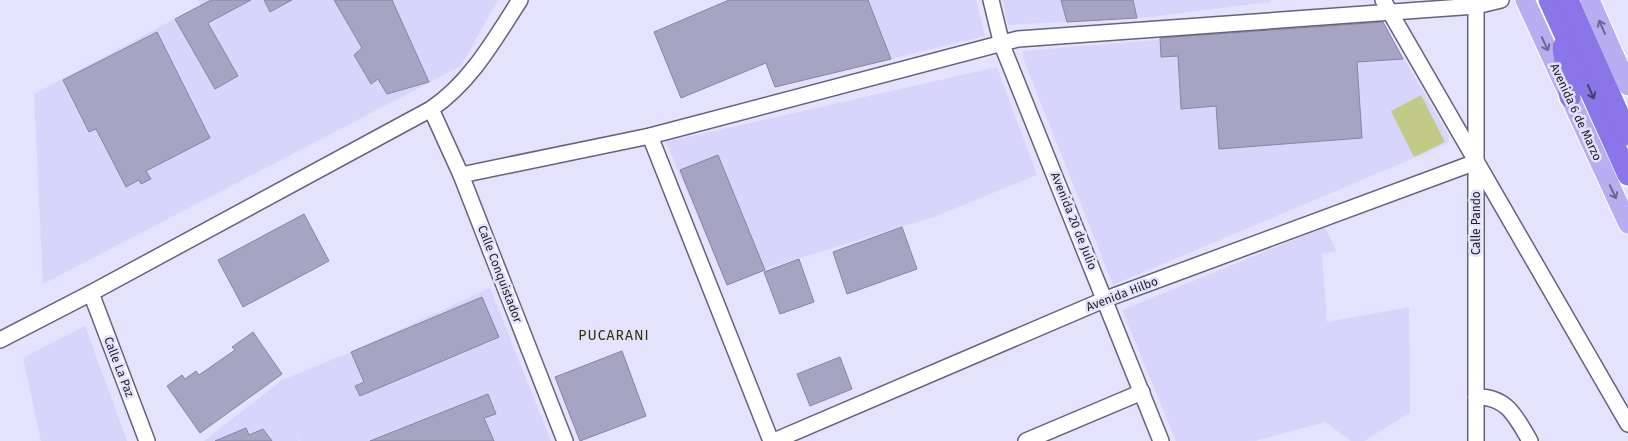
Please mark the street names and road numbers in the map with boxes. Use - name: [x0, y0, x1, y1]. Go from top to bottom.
- street label: Avenida 6 de Marzo: [1547, 61, 1605, 163]
- street label: Avenida 20 de Julio: [1048, 170, 1100, 272]
- street label: Calle Pando: [1469, 191, 1483, 255]
- street label: Calle Conquistador: [475, 223, 525, 325]
- street label: Avenida Hilbo: [1084, 274, 1160, 314]
- street label: Calle La Paz: [101, 335, 137, 399]

